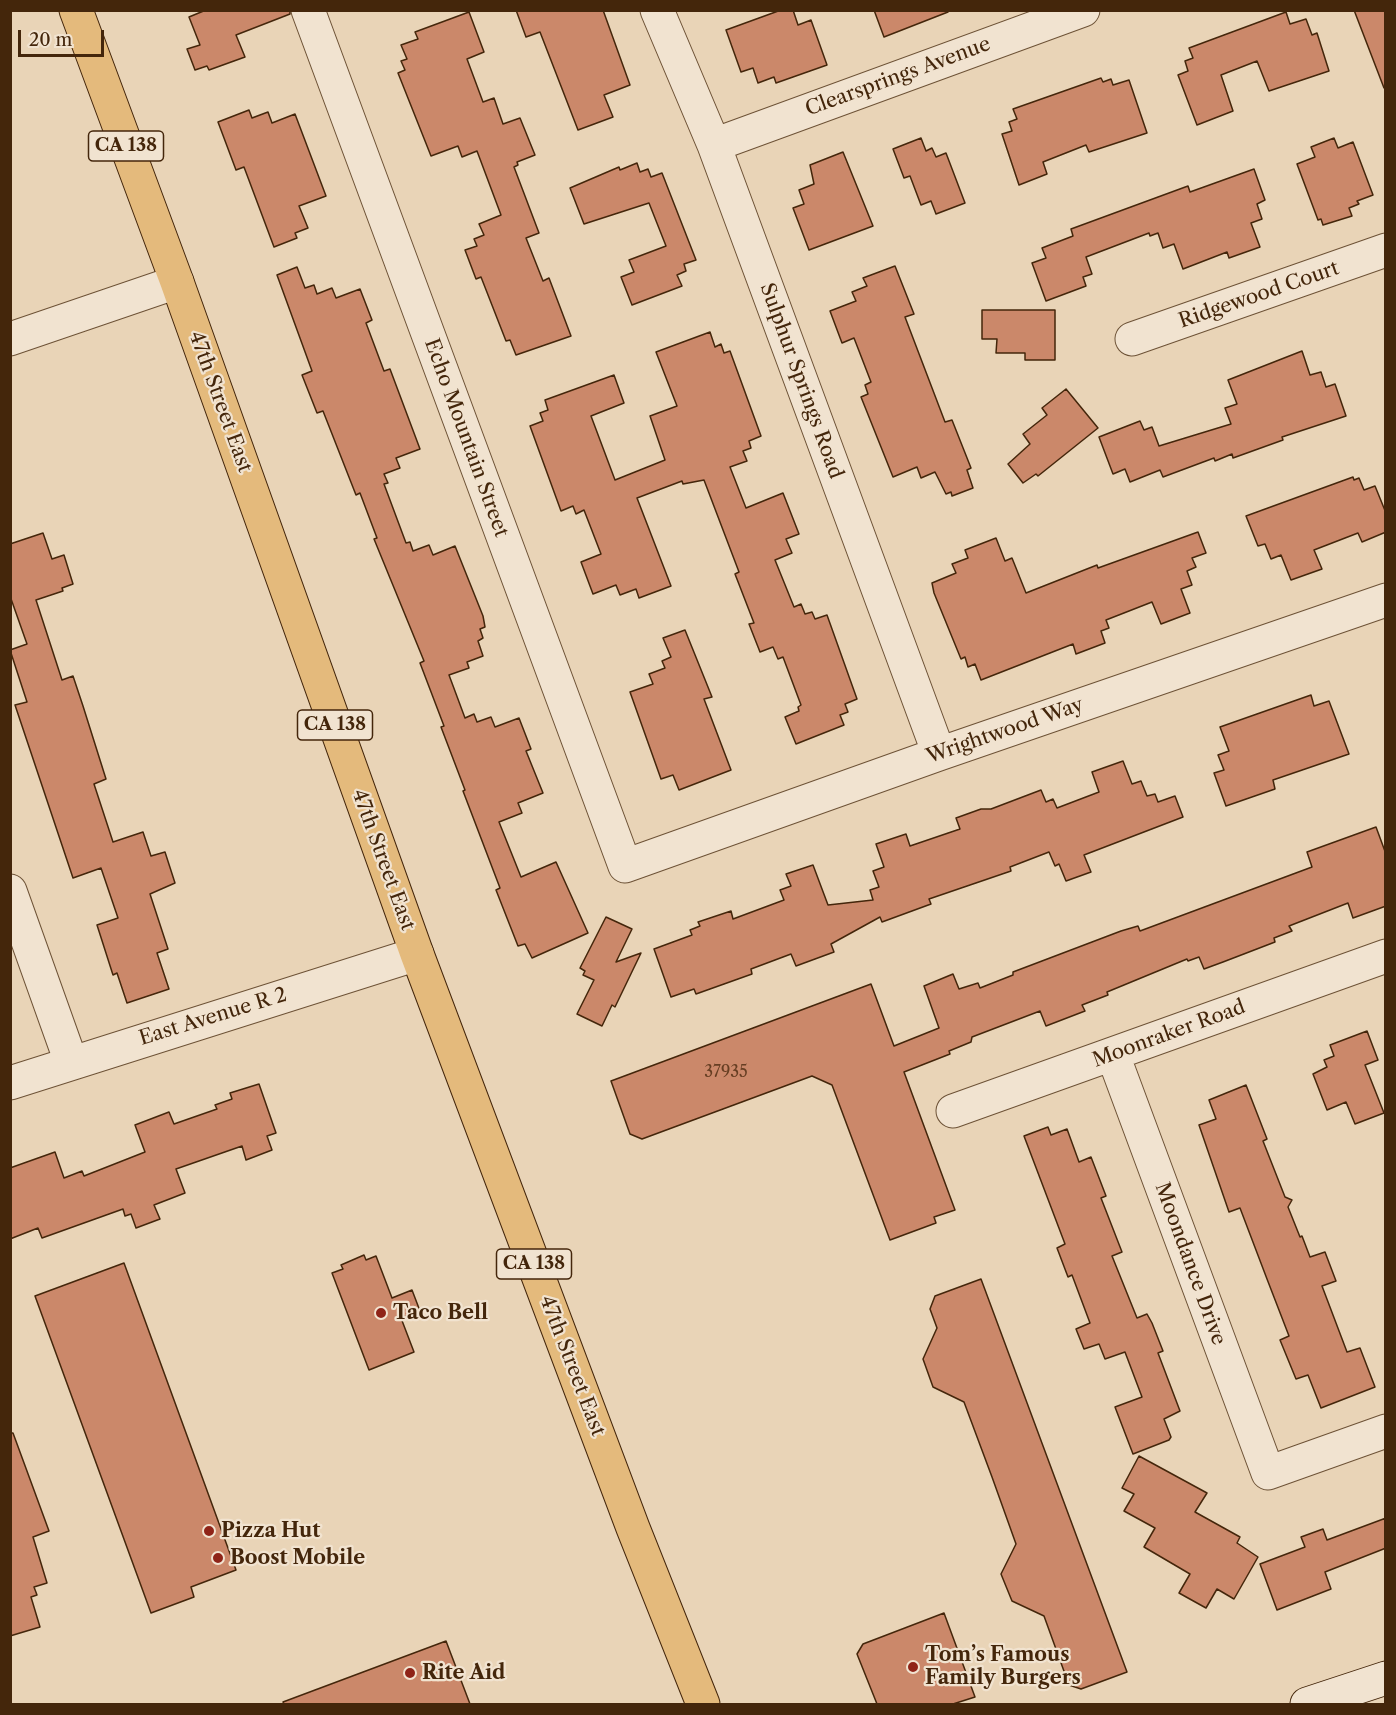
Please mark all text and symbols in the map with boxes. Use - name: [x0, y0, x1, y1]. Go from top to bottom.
- scale bar: [21, 18, 106, 56]
- text: 20 m: [29, 29, 72, 51]
- street label: Clearsprings Avenue: [802, 32, 994, 122]
- road number: CA 138: [88, 131, 164, 161]
- street label: Ridgewood Court: [1176, 256, 1342, 334]
- street label: Sulphur Springs Road: [754, 280, 848, 482]
- street label: 47th Street East: [183, 328, 257, 476]
- street label: Echo Mountain Street: [419, 335, 513, 541]
- street label: Wrightwood Way: [923, 693, 1087, 769]
- road number: CA 138: [298, 710, 372, 740]
- street label: 47th Street East: [346, 786, 420, 934]
- street label: East Avenue R 2: [136, 983, 290, 1051]
- street label: Moonraker Road: [1089, 995, 1249, 1073]
- house number: 37935: [704, 1062, 748, 1082]
- street label: Moondance Drive: [1149, 1180, 1231, 1348]
- road number: CA 138: [496, 1249, 572, 1279]
- street label: 47th Street East: [534, 1292, 610, 1440]
- place label: Taco Bell: [393, 1301, 488, 1325]
- marker: Taco Bell: [374, 1306, 388, 1320]
- place label: Pizza Hut: [221, 1519, 320, 1543]
- marker: Pizza Hut: [202, 1524, 216, 1538]
- place label: Boost Mobile: [230, 1546, 365, 1570]
- marker: Boost Mobile: [211, 1551, 225, 1565]
- place label: Tom’s Famous Family Burgers: [925, 1643, 1081, 1690]
- marker: Tom’s Famous Family Burgers: [906, 1660, 920, 1674]
- place label: Rite Aid: [422, 1661, 505, 1685]
- marker: Rite Aid: [403, 1666, 417, 1680]

